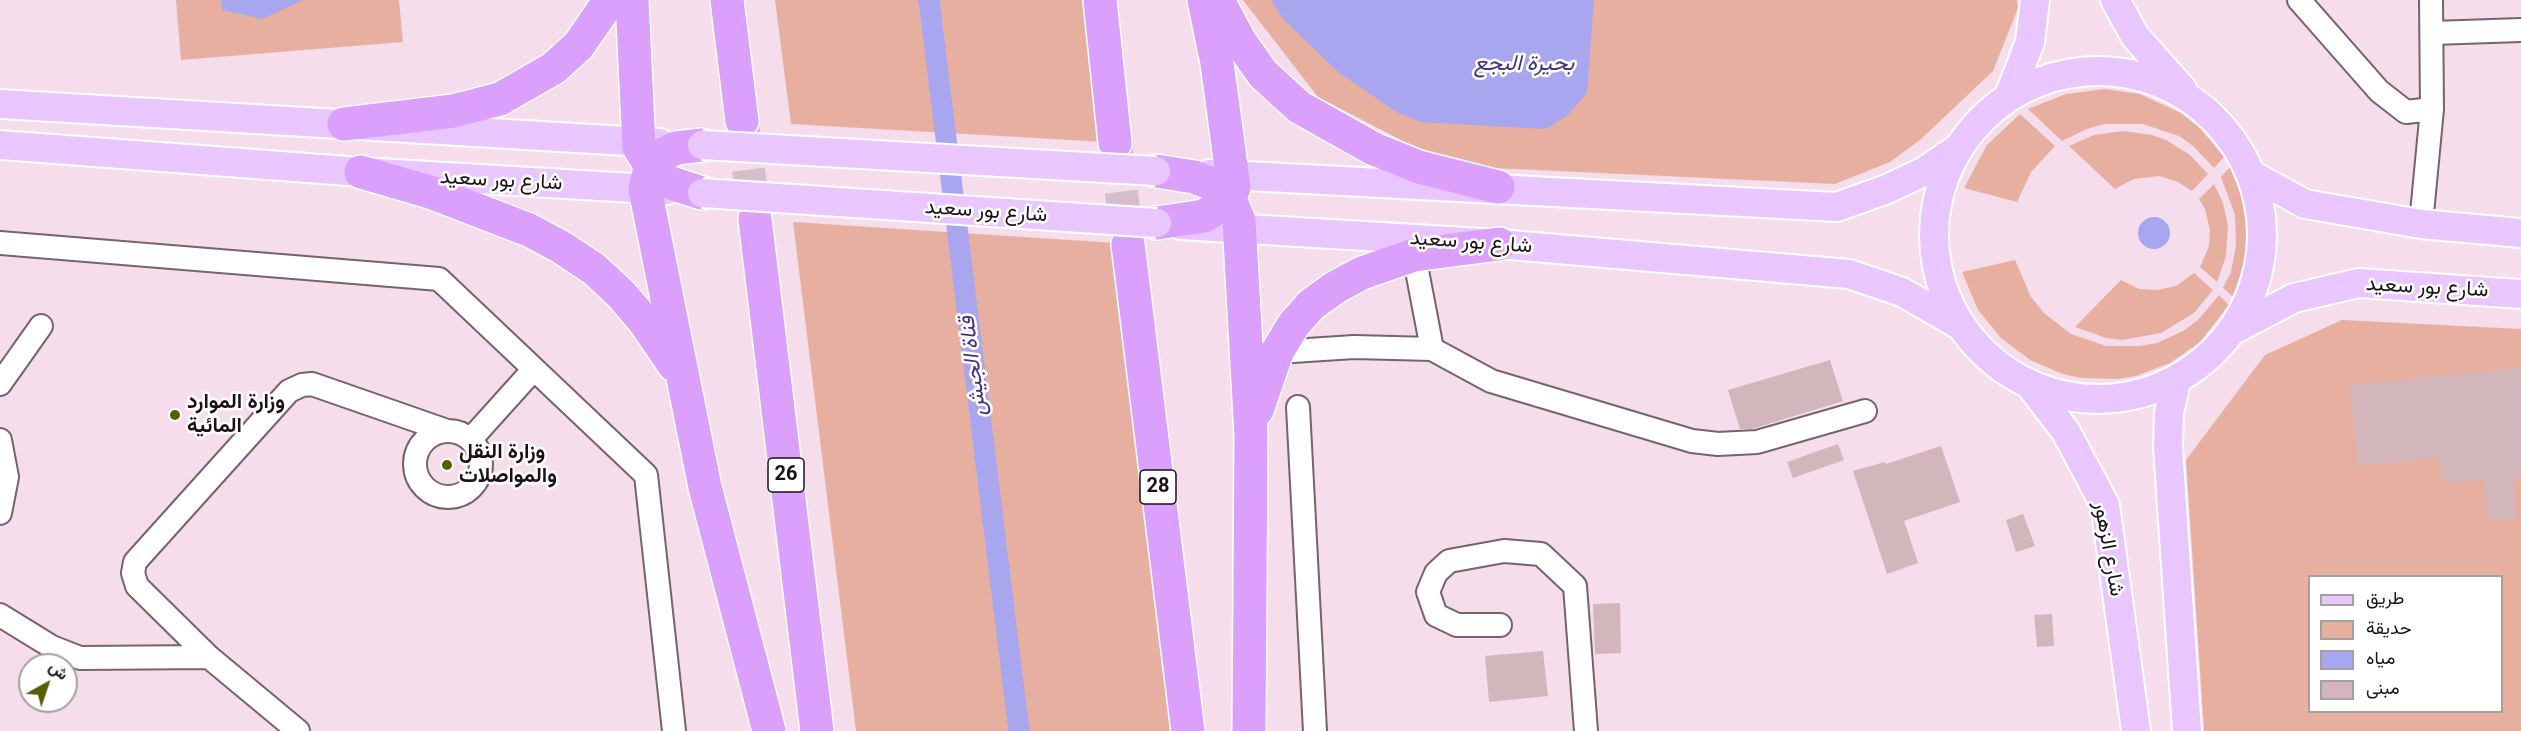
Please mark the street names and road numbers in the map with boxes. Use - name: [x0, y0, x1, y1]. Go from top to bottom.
- street label: شارع بور سعيد: [439, 165, 563, 197]
- street label: شارع بور سعيد: [924, 195, 1048, 229]
- street label: شارع بور سعيد: [1409, 226, 1533, 260]
- street label: شارع بور سعيد: [2365, 272, 2489, 304]
- road number: 26: [768, 458, 804, 492]
- road number: 28: [1140, 470, 1176, 504]
- street label: شارع الزهور: [2087, 500, 2129, 598]

